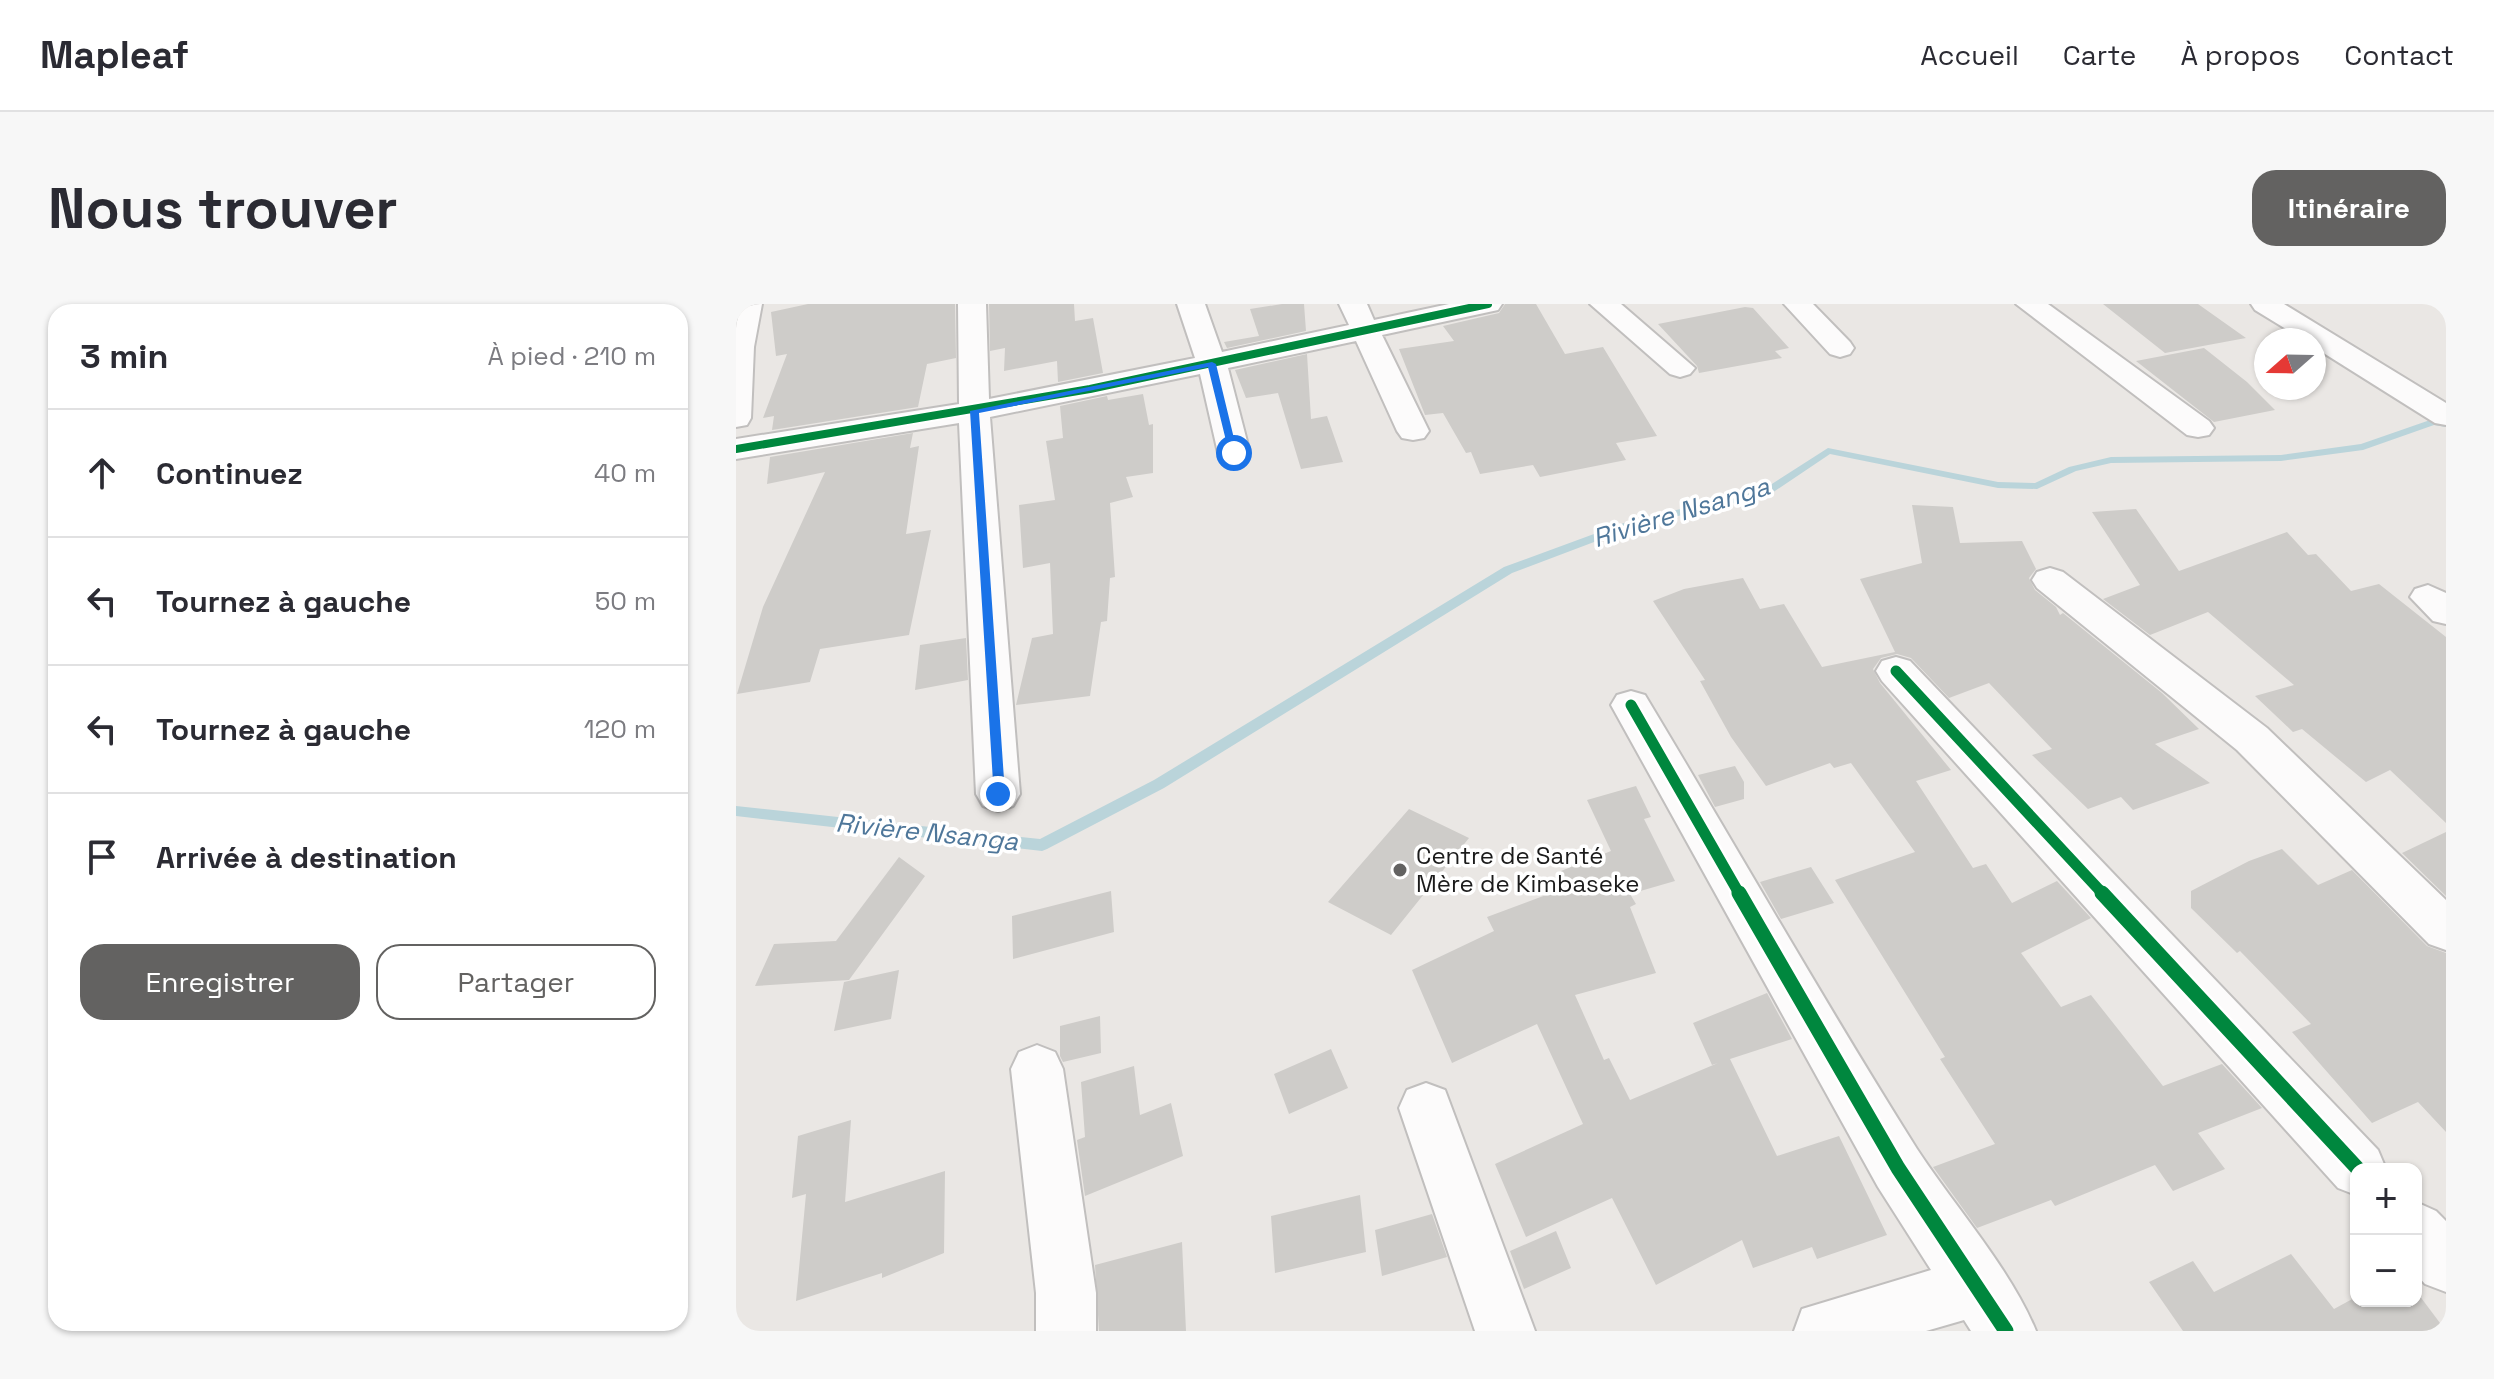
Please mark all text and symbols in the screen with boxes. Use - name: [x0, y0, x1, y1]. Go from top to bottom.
- text: Mapleaf: [40, 31, 189, 79]
- text: Accueil: [1920, 37, 2019, 73]
- text: Carte: [2063, 37, 2136, 73]
- text: À propos: [2180, 37, 2300, 73]
- text: Contact: [2344, 37, 2454, 73]
- button: Itinéraire: [2252, 170, 2446, 246]
- text: Nous trouver: [48, 173, 398, 244]
- north arrow: [2254, 328, 2326, 400]
- text: 3 min: [80, 335, 168, 378]
- text: À pied · 210 m: [488, 339, 656, 373]
- route start: [1216, 435, 1252, 471]
- icon: ahead: [80, 451, 124, 495]
- text: Continuez: [156, 454, 303, 493]
- text: 40 m: [594, 456, 656, 490]
- water label: Rivière Nsanga: [1588, 469, 1775, 555]
- icon: left: [80, 579, 124, 623]
- text: Tournez à gauche: [156, 582, 411, 621]
- text: 50 m: [595, 584, 656, 618]
- icon: left: [80, 707, 124, 751]
- text: Tournez à gauche: [156, 710, 411, 749]
- text: 120 m: [584, 712, 656, 746]
- route end: [980, 776, 1016, 812]
- water label: Rivière Nsanga: [834, 806, 1021, 859]
- icon: arrive: [80, 835, 124, 879]
- text: Arrivée à destination: [156, 838, 457, 877]
- place label: Centre de Santé Mère de Kimbaseke: [1416, 840, 1639, 899]
- marker: Centre de Santé Mère de Kimbaseke: [1391, 861, 1409, 879]
- button: Enregistrer: [80, 944, 360, 1020]
- button: Partager: [376, 944, 656, 1020]
- map controls: [2350, 1163, 2422, 1307]
- button: +: [2350, 1163, 2422, 1235]
- button: −: [2350, 1235, 2422, 1307]

